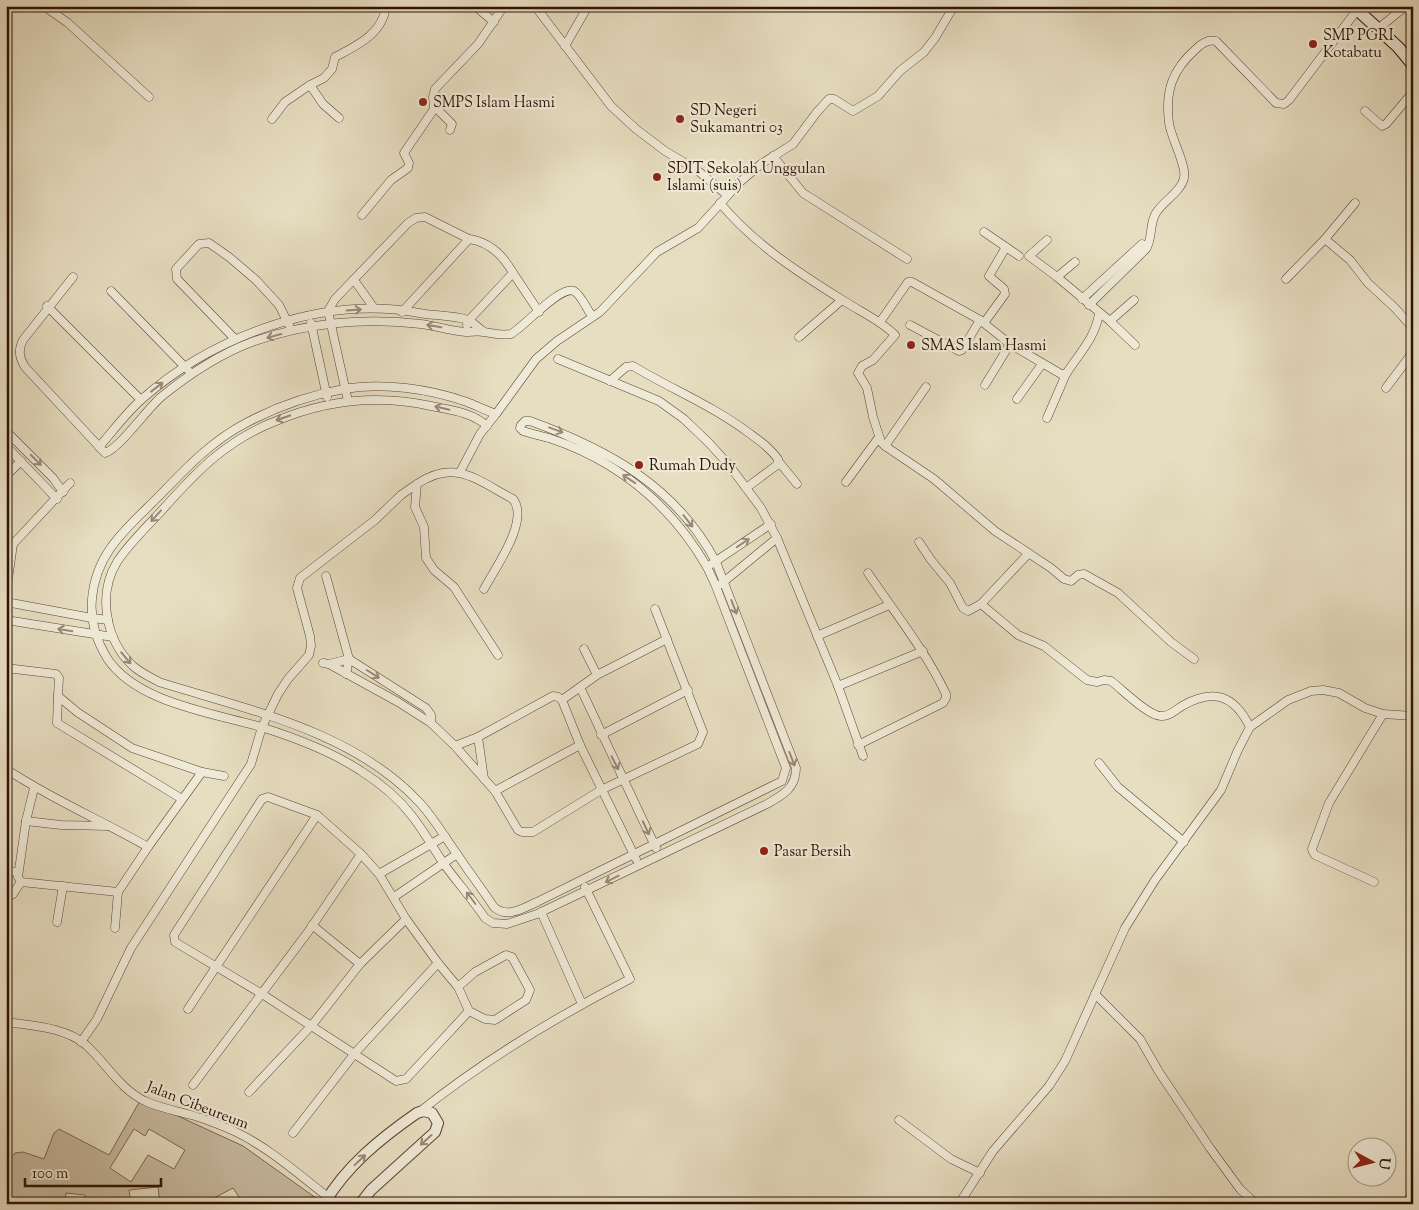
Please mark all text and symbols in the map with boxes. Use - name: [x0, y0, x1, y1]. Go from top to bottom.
- place label: SMP PGRI Kotabatu: [1323, 26, 1394, 64]
- marker: SMP PGRI Kotabatu: [1307, 38, 1319, 50]
- place label: SMPS Islam Hasmi: [433, 93, 555, 114]
- marker: SMPS Islam Hasmi: [417, 96, 429, 108]
- place label: SD Negeri Sukamantri 03: [690, 101, 783, 139]
- marker: SD Negeri Sukamantri 03: [674, 113, 686, 125]
- place label: SDIT Sekolah Unggulan Islami (suis): [667, 159, 826, 197]
- marker: SDIT Sekolah Unggulan Islami (suis): [651, 171, 663, 183]
- one-way arrow: [346, 305, 362, 314]
- one-way arrow: [427, 321, 443, 331]
- one-way arrow: [266, 332, 282, 342]
- place label: SMAS Islam Hasmi: [921, 336, 1046, 357]
- marker: SMAS Islam Hasmi: [905, 339, 917, 351]
- one-way arrow: [151, 382, 164, 393]
- one-way arrow: [435, 403, 451, 413]
- one-way arrow: [276, 414, 291, 423]
- one-way arrow: [547, 426, 563, 435]
- one-way arrow: [29, 454, 41, 466]
- place label: Rumah Dudy: [649, 456, 736, 477]
- marker: Rumah Dudy: [633, 459, 645, 471]
- one-way arrow: [622, 474, 636, 484]
- one-way arrow: [151, 510, 162, 523]
- one-way arrow: [683, 514, 694, 527]
- one-way arrow: [736, 538, 750, 548]
- one-way arrow: [730, 599, 739, 614]
- one-way arrow: [57, 624, 73, 634]
- one-way arrow: [120, 651, 132, 664]
- one-way arrow: [366, 669, 380, 679]
- one-way arrow: [788, 750, 797, 766]
- one-way arrow: [611, 755, 621, 770]
- one-way arrow: [642, 820, 652, 835]
- place label: Pasar Bersih: [774, 842, 852, 863]
- marker: Pasar Bersih: [758, 845, 770, 857]
- one-way arrow: [604, 874, 619, 884]
- one-way arrow: [465, 892, 476, 905]
- street label: Jalan Cibeureum: [142, 1077, 252, 1136]
- one-way arrow: [420, 1134, 433, 1146]
- north arrow: [1346, 1138, 1396, 1188]
- one-way arrow: [353, 1154, 366, 1165]
- scale bar: [25, 1155, 161, 1187]
- text: U: [1372, 1156, 1394, 1171]
- text: 100 m: [32, 1164, 69, 1185]

